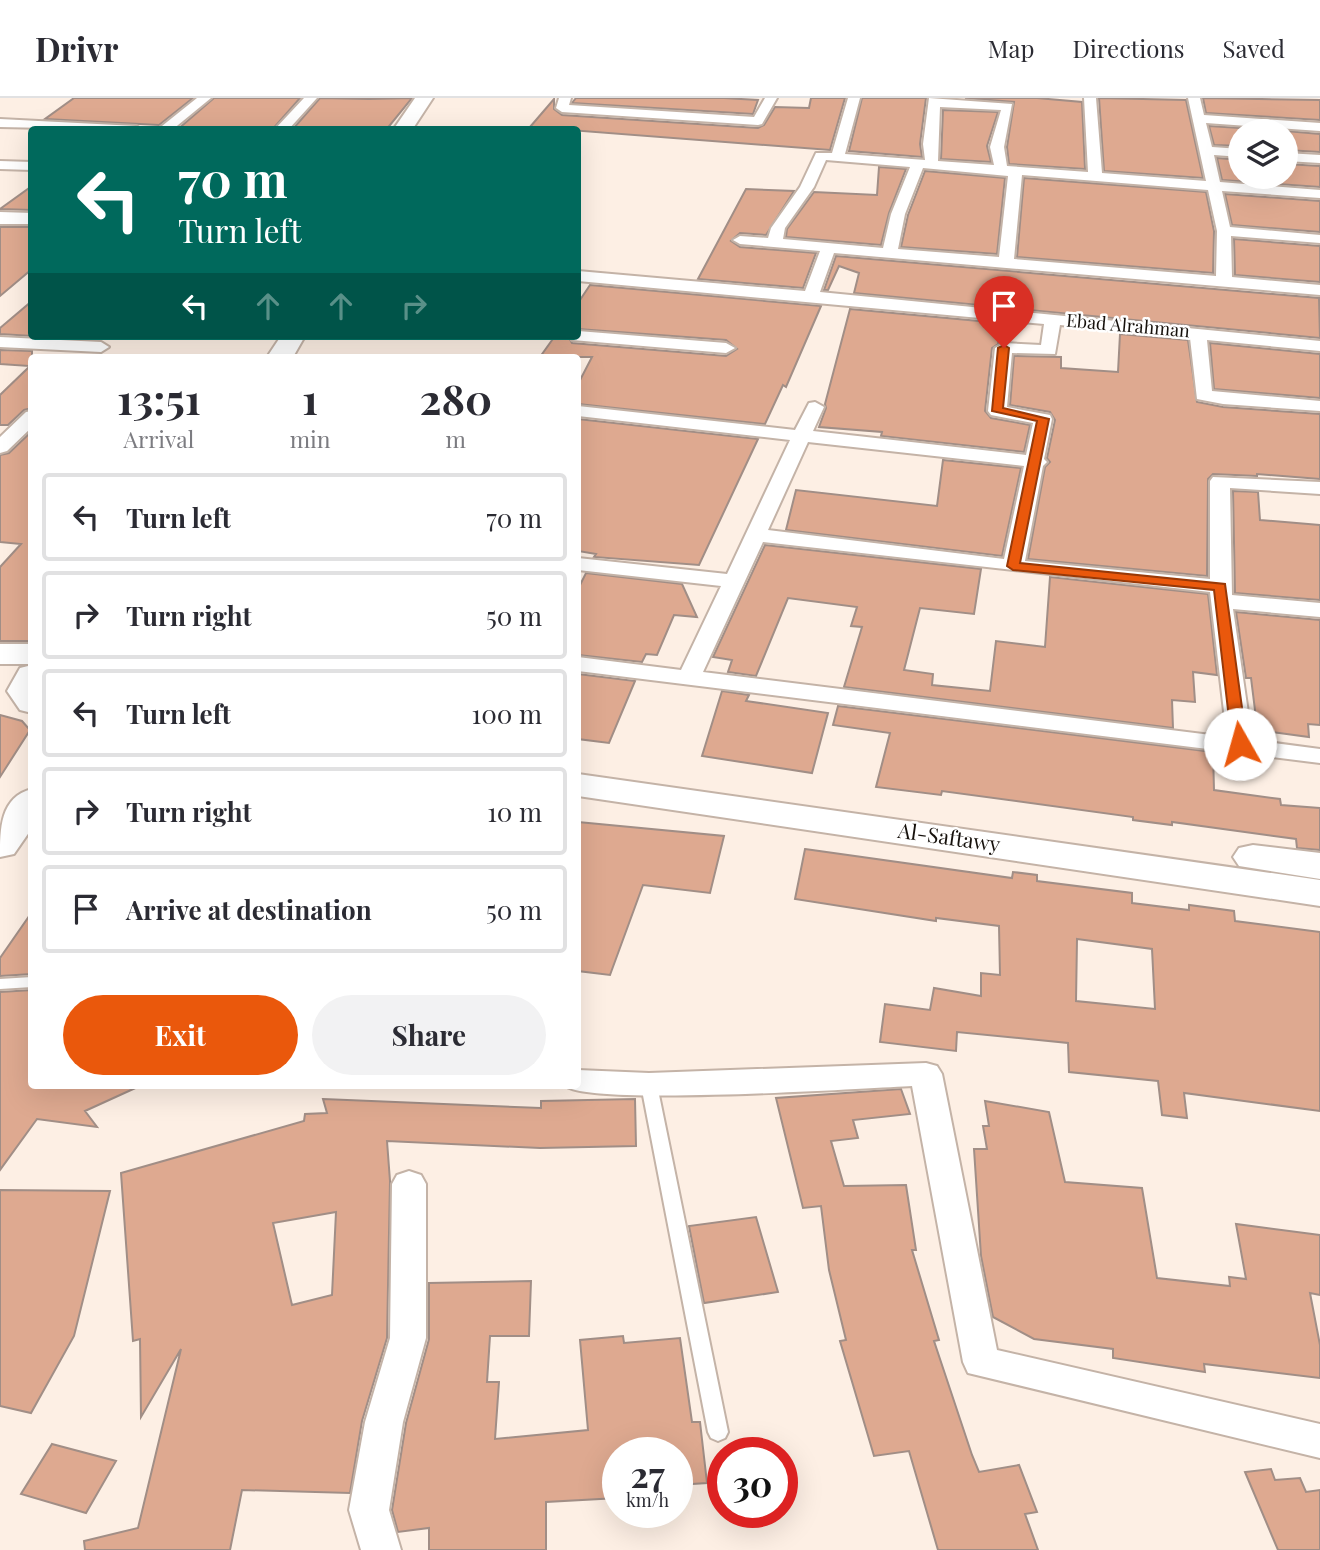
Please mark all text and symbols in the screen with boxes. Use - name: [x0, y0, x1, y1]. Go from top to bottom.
- text: Drivr: [35, 26, 118, 70]
- text: Map: [988, 32, 1034, 64]
- text: Directions: [1072, 32, 1185, 64]
- text: Saved: [1223, 32, 1285, 64]
- map controls: [1228, 119, 1298, 189]
- button: layers: [1228, 119, 1298, 189]
- text: 70 m: [178, 145, 288, 210]
- icon: left: [63, 154, 154, 245]
- text: Turn left: [178, 208, 302, 251]
- pin: [974, 276, 1034, 348]
- icon: left: [176, 287, 214, 325]
- icon: ahead: [249, 287, 287, 325]
- icon: ahead: [322, 287, 360, 325]
- icon: right: [395, 287, 433, 325]
- icon: arrive: [985, 287, 1023, 325]
- street label: Ebad Alrahman: [1065, 308, 1191, 342]
- text: 13:51: [117, 370, 201, 426]
- text: 1: [302, 370, 318, 426]
- text: 280: [419, 370, 492, 426]
- text: Arrival: [123, 423, 194, 454]
- text: min: [290, 423, 331, 454]
- text: m: [446, 423, 466, 454]
- icon: left: [67, 498, 105, 536]
- text: Turn left: [126, 500, 231, 535]
- text: 70 m: [486, 500, 542, 535]
- icon: right: [67, 596, 105, 634]
- text: Turn right: [126, 598, 252, 633]
- text: 50 m: [486, 598, 542, 633]
- icon: left: [67, 694, 105, 732]
- text: Turn left: [126, 696, 231, 731]
- text: 100 m: [472, 696, 542, 731]
- position arrow: [1203, 707, 1277, 781]
- icon: right: [67, 792, 105, 830]
- text: Turn right: [126, 794, 252, 829]
- text: 10 m: [487, 794, 542, 829]
- street label: Al-Saftawy: [895, 815, 1003, 857]
- icon: arrive: [67, 890, 105, 928]
- text: Arrive at destination: [126, 892, 372, 927]
- text: 50 m: [486, 892, 542, 927]
- button: Exit: [63, 995, 298, 1075]
- button: Share: [312, 995, 546, 1075]
- speed limit sign: 30: [707, 1437, 798, 1528]
- text: 27: [630, 1450, 665, 1497]
- text: km/h: [626, 1488, 669, 1512]

